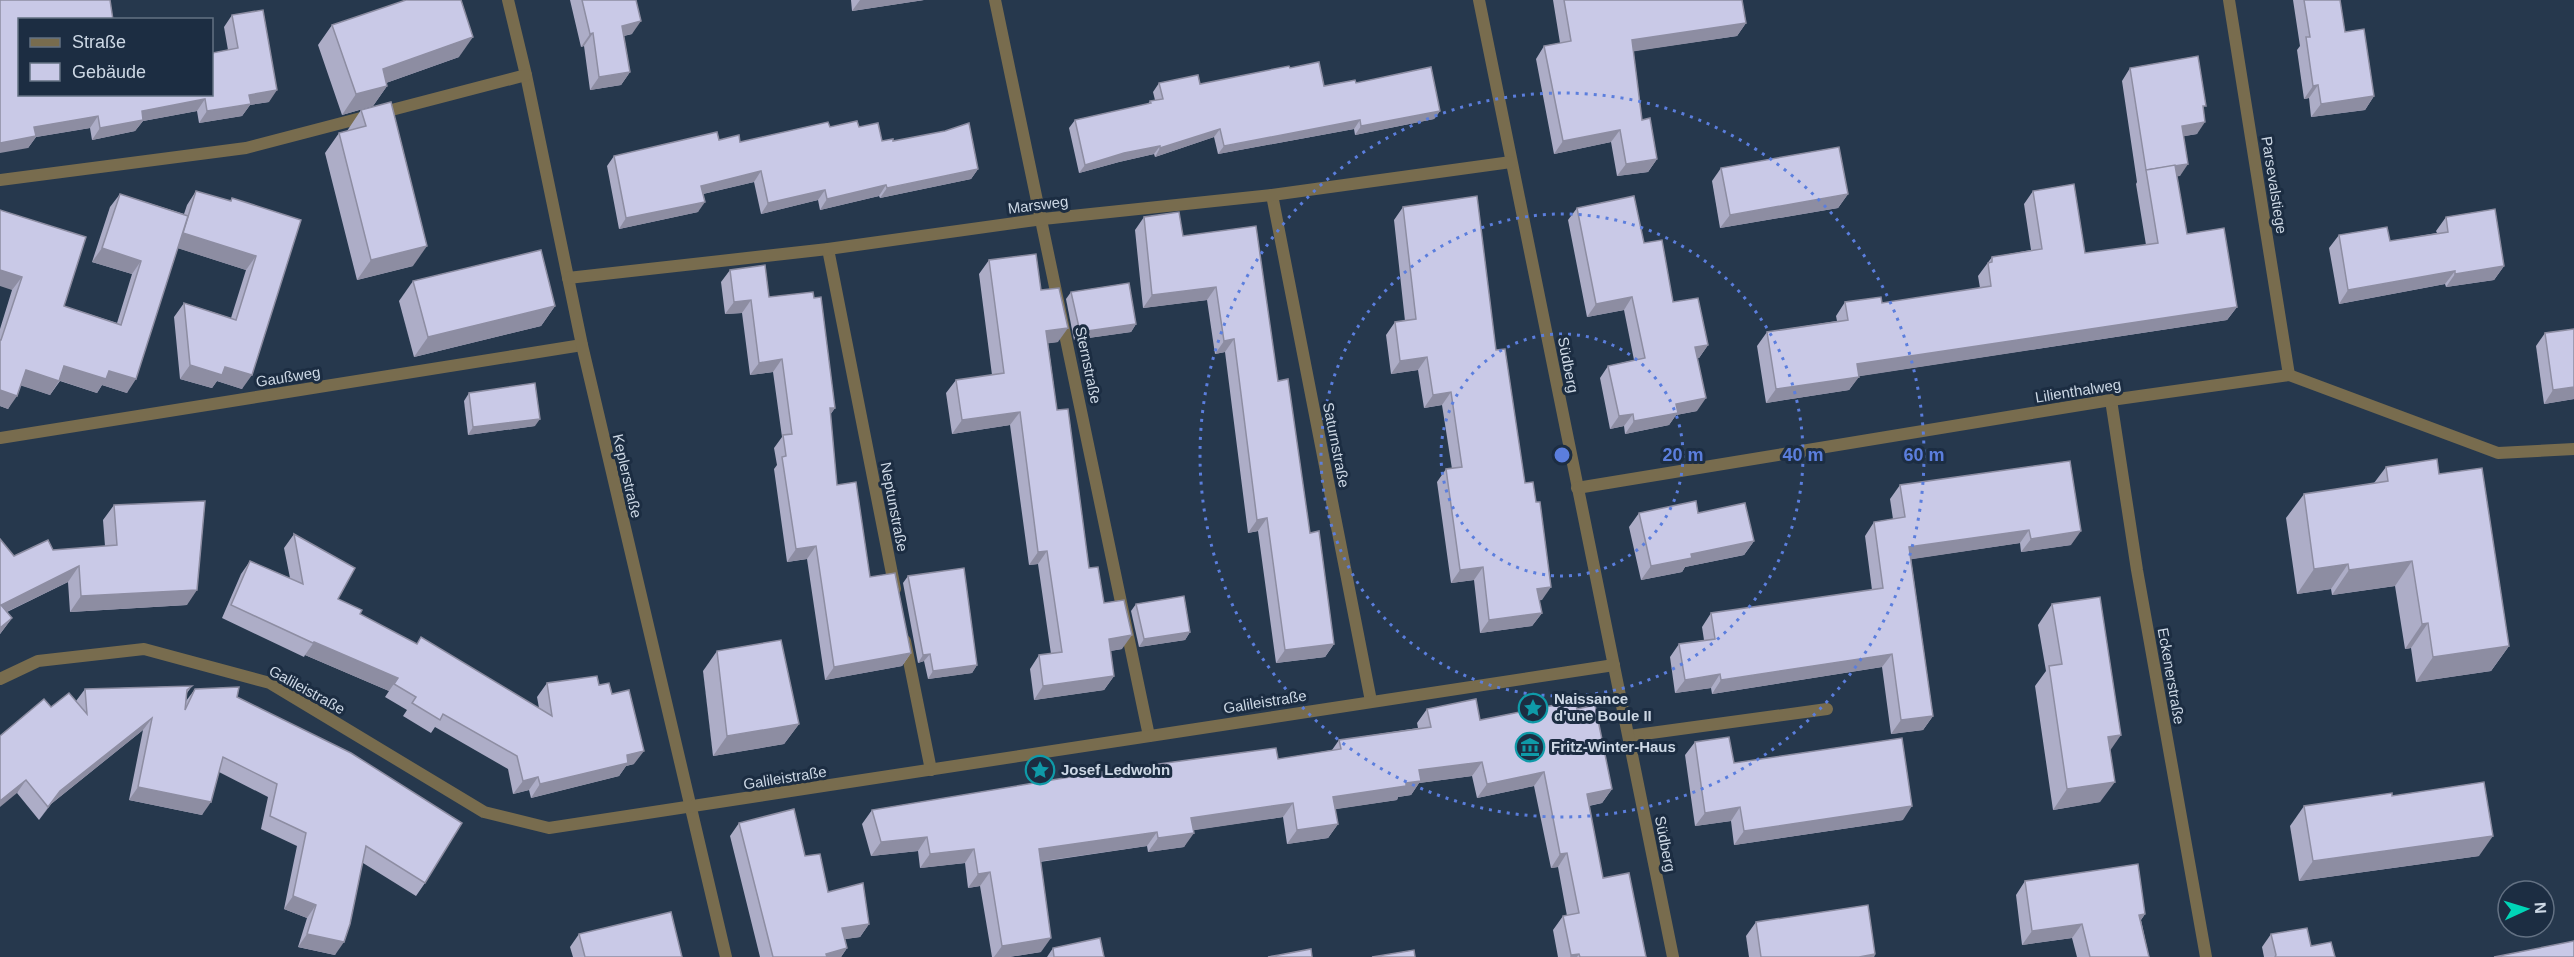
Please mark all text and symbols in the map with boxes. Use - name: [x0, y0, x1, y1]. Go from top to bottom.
- legend: [18, 18, 213, 96]
- text: Straße: [72, 32, 126, 52]
- text: Gebäude: [72, 62, 146, 82]
- street label: Parsevalstiege: [2258, 135, 2291, 235]
- street label: Marsweg: [1007, 192, 1069, 217]
- street label: Sternstraße: [1072, 325, 1105, 405]
- street label: Südberg: [1555, 335, 1582, 394]
- street label: Gaußweg: [254, 363, 321, 390]
- street label: Lilienthalweg: [2034, 375, 2122, 406]
- street label: Saturnstraße: [1320, 401, 1353, 489]
- street label: Keplerstraße: [610, 432, 645, 520]
- centre of rings: [1552, 445, 1572, 465]
- text: 20 m: [1662, 445, 1704, 465]
- text: 40 m: [1782, 445, 1824, 465]
- text: 60 m: [1903, 445, 1945, 465]
- street label: Neptunstraße: [877, 461, 912, 553]
- street label: Eckenerstraße: [2155, 626, 2188, 725]
- street label: Galileistraße: [266, 662, 348, 717]
- street label: Galileistraße: [1222, 687, 1308, 716]
- place label: Naissance d'une Boule II: [1554, 690, 1652, 724]
- place icon: Naissance d'une Boule II: [1517, 692, 1549, 724]
- museum icon: Fritz-Winter-Haus: [1514, 731, 1546, 763]
- place label: Fritz-Winter-Haus: [1551, 738, 1676, 755]
- place icon: Josef Ledwohn: [1024, 754, 1056, 786]
- place label: Josef Ledwohn: [1061, 761, 1170, 778]
- street label: Galileistraße: [742, 763, 828, 792]
- street label: Südberg: [1652, 814, 1679, 873]
- north arrow: [2496, 879, 2556, 939]
- text: N: [2532, 902, 2549, 914]

